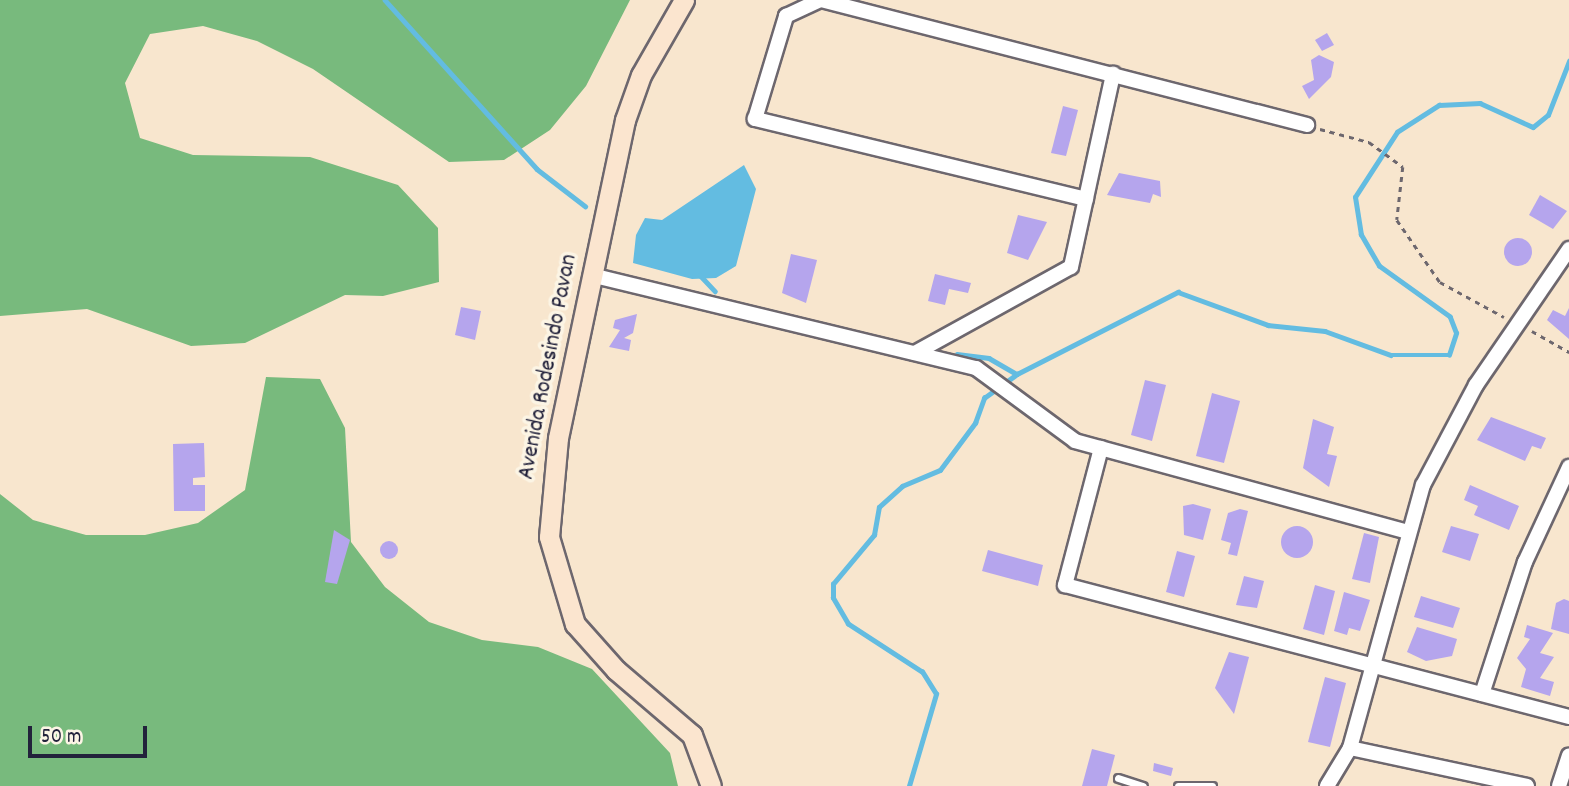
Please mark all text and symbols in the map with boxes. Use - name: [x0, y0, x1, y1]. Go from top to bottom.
- street label: Avenida Rodesindo Pavan: [513, 252, 585, 482]
- scale bar: [32, 712, 150, 756]
- text: 50 m: [41, 723, 81, 753]

